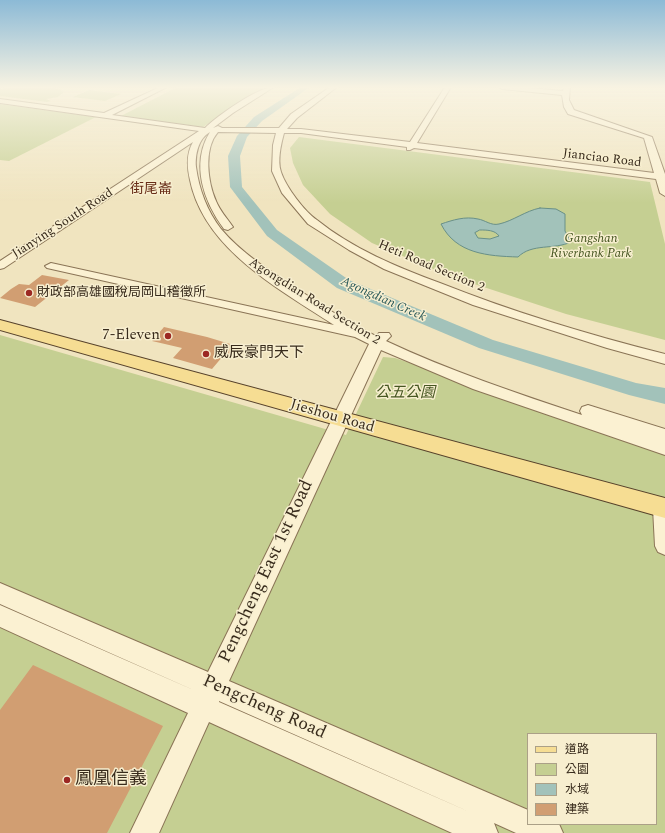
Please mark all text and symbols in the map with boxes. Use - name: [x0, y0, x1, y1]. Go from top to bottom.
- street label: Jianciao Road: [562, 146, 642, 172]
- district label: 街尾崙: [130, 182, 172, 198]
- street label: Jianying South Road: [10, 186, 116, 262]
- park label: Gangshan Riverbank Park: [550, 231, 632, 262]
- street label: Heti Road Section 2: [375, 238, 487, 296]
- street label: Agongdian Road Section 2: [246, 255, 382, 349]
- water label: Agongdian Creek: [338, 274, 428, 326]
- place label: 財政部高雄國稅局岡山稽徵所: [37, 285, 206, 301]
- marker: 財政部高雄國稅局岡山稽徵所: [24, 288, 34, 298]
- place label: 7-Eleven: [102, 327, 160, 345]
- marker: 7-Eleven: [163, 331, 173, 341]
- place label: 威辰豪門天下: [214, 345, 304, 363]
- marker: 威辰豪門天下: [201, 349, 211, 359]
- park label: 公五公園: [375, 385, 435, 403]
- street label: Jieshou Road: [288, 396, 376, 438]
- street label: Pengcheng East 1st Road: [215, 477, 319, 667]
- street label: Pengcheng Road: [199, 671, 329, 745]
- legend: [527, 733, 657, 825]
- text: 道路: [565, 740, 589, 759]
- text: 公園: [565, 760, 589, 779]
- place label: 鳳凰信義: [75, 769, 147, 791]
- marker: 鳳凰信義: [62, 775, 72, 785]
- text: 水域: [565, 780, 589, 799]
- text: 建築: [565, 800, 589, 819]

